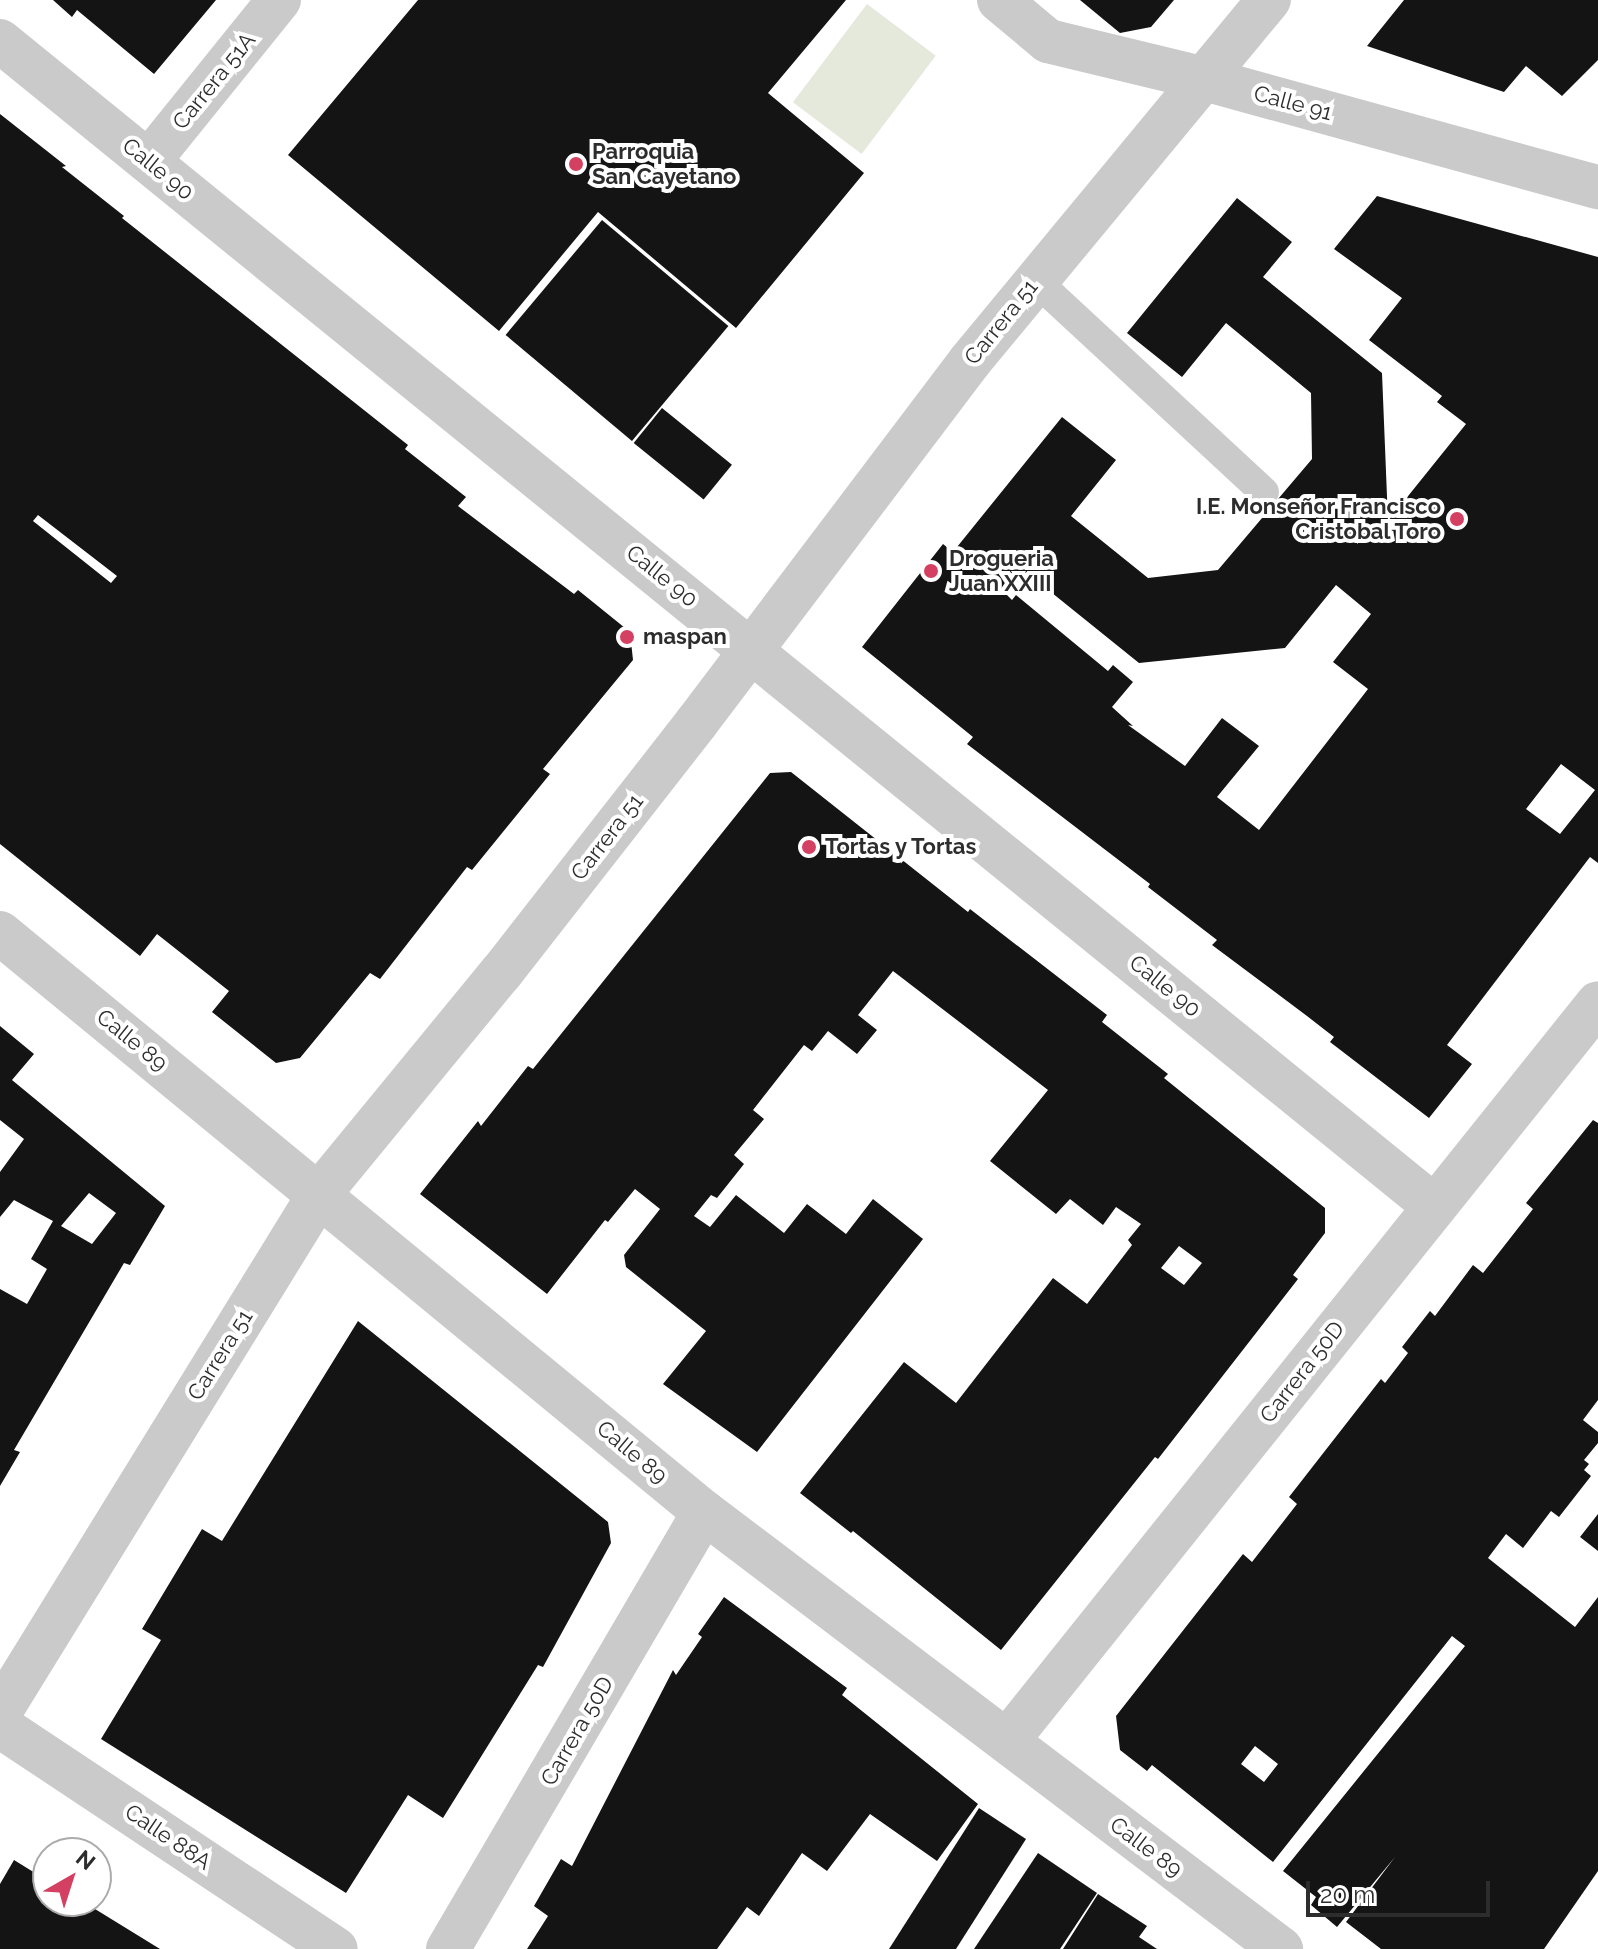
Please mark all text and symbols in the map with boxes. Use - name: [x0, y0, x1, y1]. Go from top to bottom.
- street label: Carrera 51A: [167, 27, 261, 135]
- street label: Calle 91: [1251, 80, 1335, 126]
- street label: Calle 90: [117, 132, 199, 206]
- place label: Parroquia San Cayetano: [592, 138, 736, 190]
- marker: Parroquia San Cayetano: [567, 155, 585, 173]
- street label: Carrera 51: [959, 274, 1043, 370]
- place label: I.E. Monseñor Francisco Cristobal Toro: [1195, 493, 1441, 544]
- marker: I.E. Monseñor Francisco Cristobal Toro: [1448, 510, 1466, 528]
- street label: Calle 90: [621, 539, 703, 613]
- place label: Drogueria Juan XXIII: [949, 545, 1054, 596]
- marker: Drogueria Juan XXIII: [920, 560, 942, 582]
- place label: maspan: [643, 624, 727, 650]
- marker: maspan: [618, 628, 636, 646]
- street label: Carrera 51: [565, 789, 649, 885]
- place label: Tortas y Tortas: [825, 834, 978, 860]
- marker: Tortas y Tortas: [800, 838, 818, 856]
- street label: Calle 90: [1124, 949, 1206, 1023]
- street label: Calle 89: [91, 1003, 173, 1077]
- street label: Carrera 51: [182, 1305, 258, 1405]
- street label: Carrera 50D: [1254, 1316, 1350, 1428]
- street label: Calle 89: [592, 1415, 672, 1489]
- street label: Carrera 50D: [535, 1672, 619, 1790]
- street label: Calle 88A: [120, 1799, 216, 1875]
- street label: Calle 89: [1105, 1811, 1187, 1883]
- north arrow: [32, 1837, 112, 1917]
- text: N: [71, 1845, 101, 1875]
- scale bar: [1310, 1865, 1494, 1915]
- text: 20 m: [1320, 1880, 1375, 1909]

